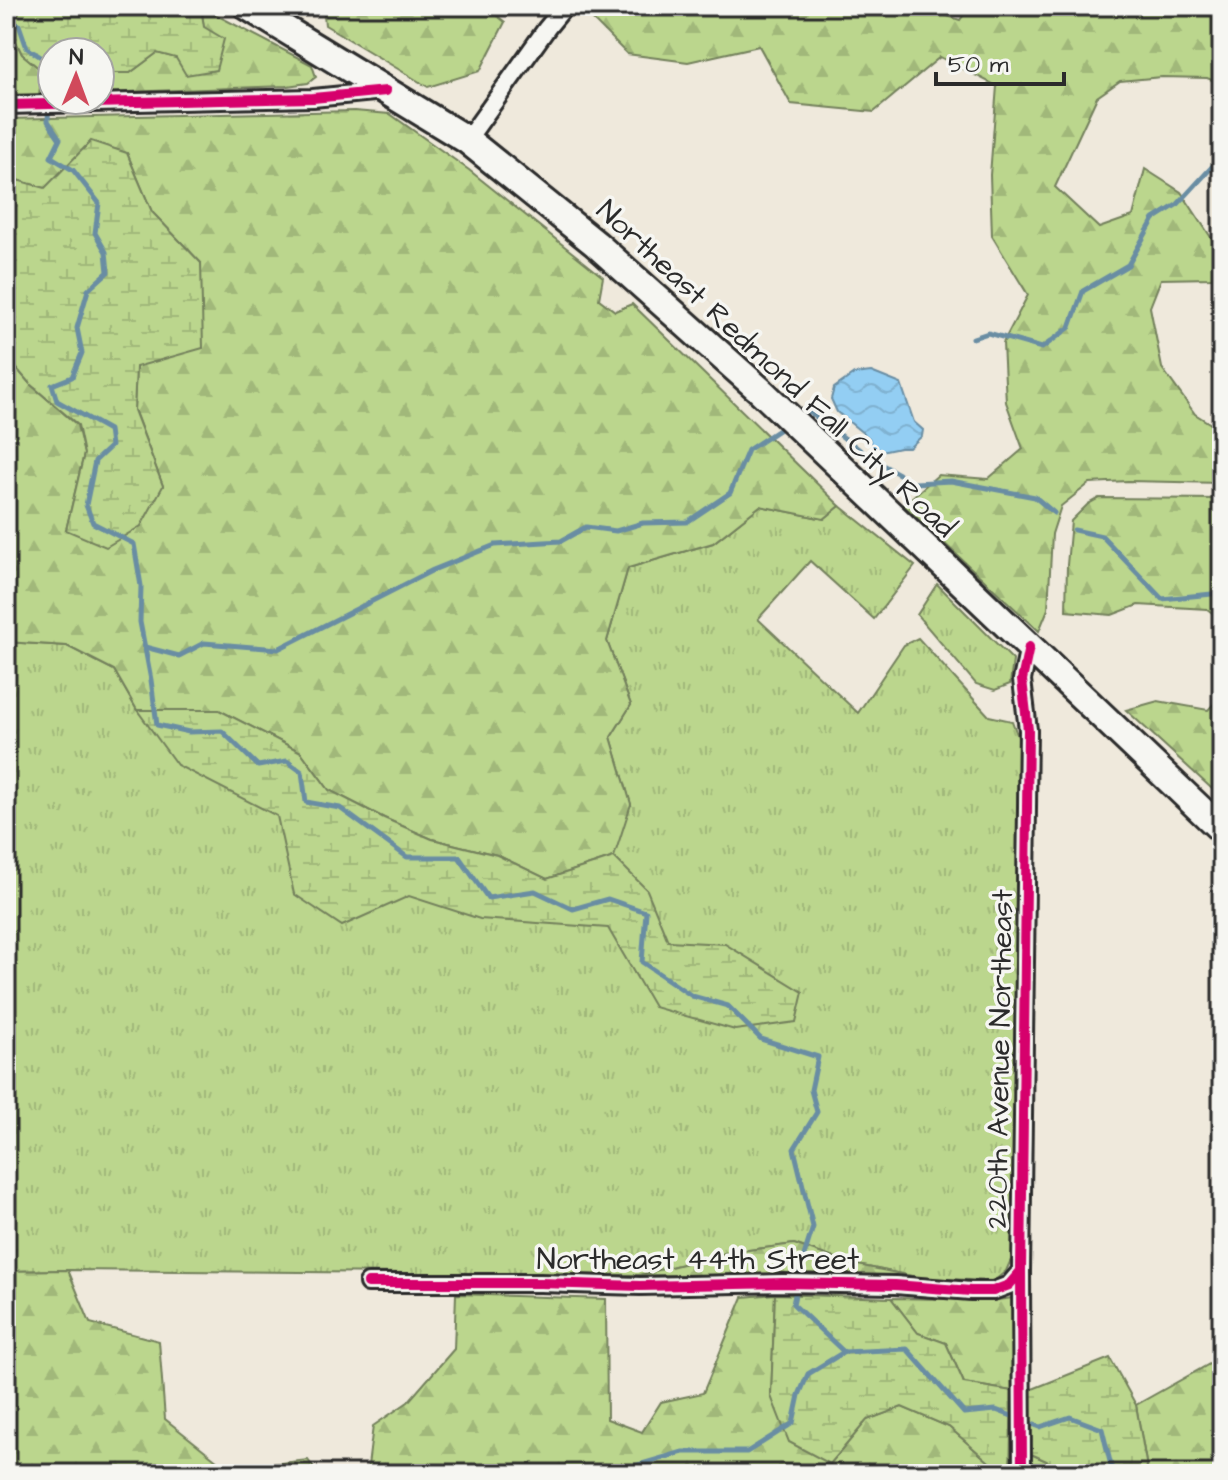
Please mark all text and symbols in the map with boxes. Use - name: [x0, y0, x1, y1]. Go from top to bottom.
- north arrow: [36, 36, 116, 116]
- scale bar: [936, 36, 1064, 86]
- text: N: [69, 42, 84, 73]
- text: 50 m: [948, 48, 1009, 82]
- street label: Northeast Redmond Fall City Road: [586, 191, 965, 548]
- street label: 220th Avenue Northeast: [976, 889, 1024, 1229]
- street label: Northeast 44th Street: [537, 1239, 859, 1281]

